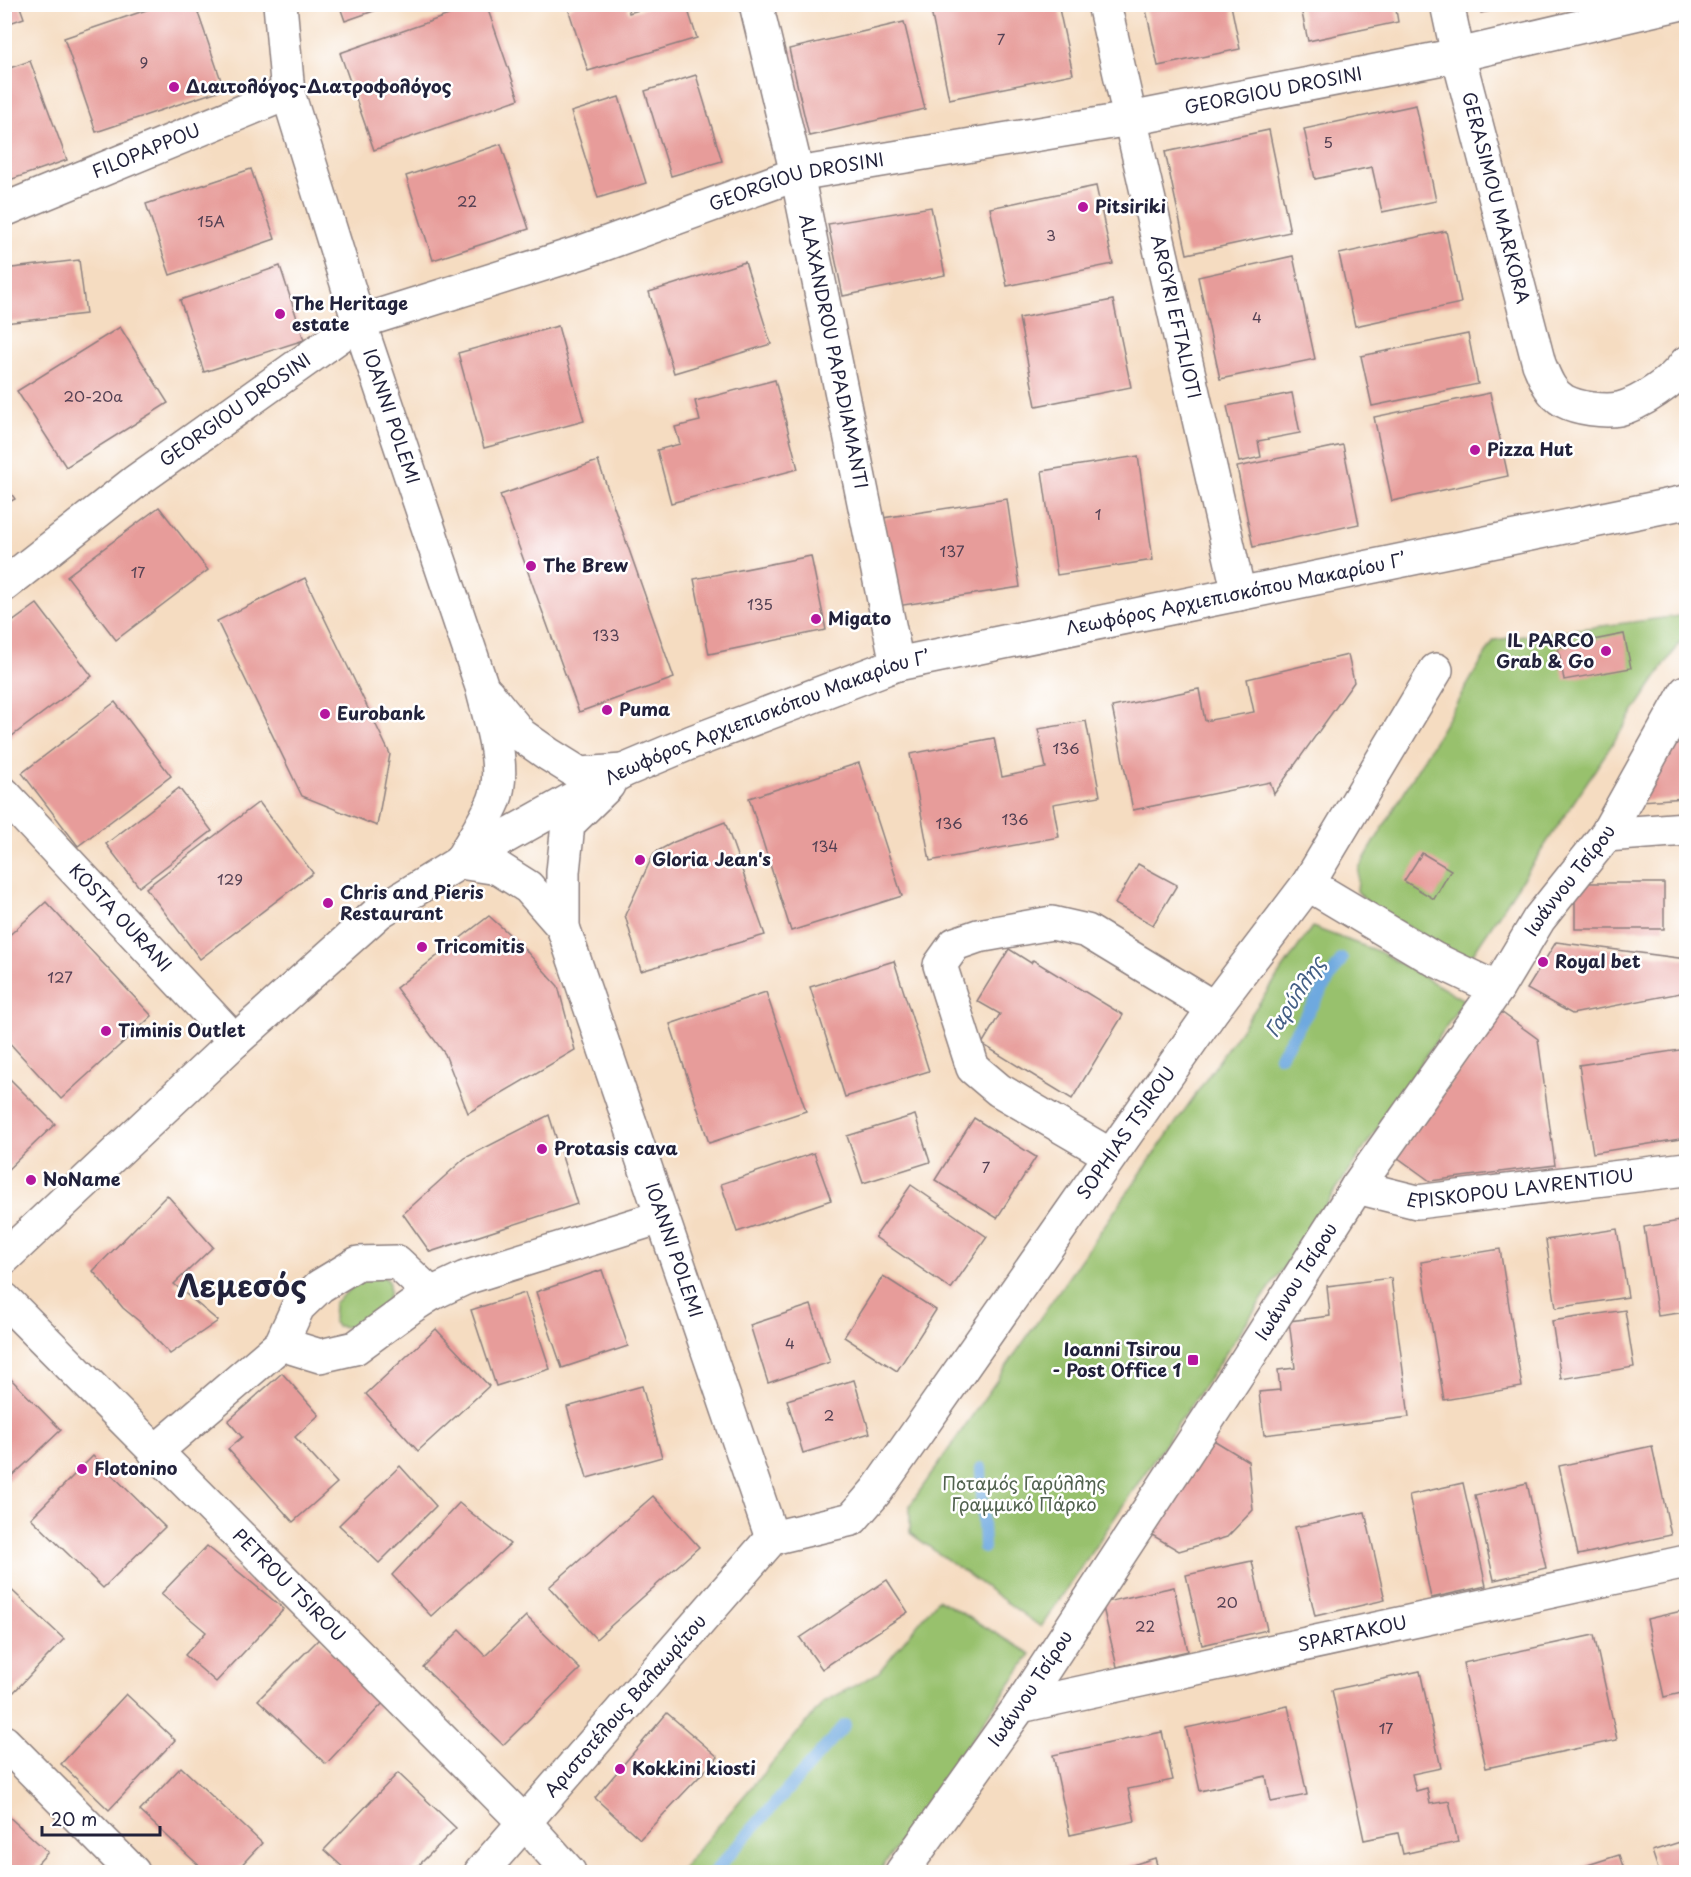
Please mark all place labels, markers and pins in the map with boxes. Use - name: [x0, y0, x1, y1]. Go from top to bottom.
- place label: Διαιτολόγος-Διατροφολόγος: [186, 72, 452, 99]
- marker: Διαιτολόγος-Διατροφολόγος: [167, 80, 181, 94]
- place label: Pitsiriki: [1095, 192, 1166, 219]
- marker: Pitsiriki: [1076, 200, 1090, 214]
- place label: The Heritage estate: [292, 289, 408, 337]
- marker: The Heritage estate: [273, 307, 287, 321]
- place label: Pizza Hut: [1487, 435, 1574, 462]
- marker: Pizza Hut: [1468, 443, 1482, 457]
- place label: The Brew: [543, 551, 628, 578]
- marker: The Brew: [524, 559, 538, 573]
- place label: Migato: [828, 604, 891, 631]
- marker: Migato: [809, 612, 823, 626]
- place label: IL PARCO Grab & Go: [1496, 626, 1594, 674]
- marker: IL PARCO Grab & Go: [1599, 644, 1613, 658]
- place label: Puma: [619, 695, 670, 722]
- place label: Eurobank: [337, 699, 425, 726]
- marker: Puma: [600, 703, 614, 717]
- marker: Eurobank: [318, 707, 332, 721]
- place label: Gloria Jean's: [652, 845, 771, 872]
- marker: Gloria Jean's: [633, 853, 647, 867]
- place label: Chris and Pieris Restaurant: [340, 878, 484, 926]
- marker: Chris and Pieris Restaurant: [321, 896, 335, 910]
- place label: Tricomitis: [434, 932, 525, 959]
- marker: Tricomitis: [415, 940, 429, 954]
- place label: Royal bet: [1555, 947, 1641, 974]
- marker: Royal bet: [1536, 955, 1550, 969]
- place label: Timinis Outlet: [118, 1016, 246, 1043]
- marker: Timinis Outlet: [99, 1024, 113, 1038]
- place label: Protasis cava: [554, 1134, 678, 1161]
- marker: Protasis cava: [535, 1142, 549, 1156]
- place label: NoName: [43, 1165, 121, 1192]
- marker: NoName: [24, 1173, 38, 1187]
- place label: Ioanni Tsirou - Post Office 1: [1052, 1335, 1181, 1383]
- marker: Ioanni Tsirou - Post Office 1: [1186, 1353, 1200, 1367]
- place label: Flotonino: [94, 1454, 178, 1481]
- marker: Flotonino: [75, 1462, 89, 1476]
- place label: Kokkini kiosti: [632, 1754, 756, 1781]
- marker: Kokkini kiosti: [613, 1762, 627, 1776]

